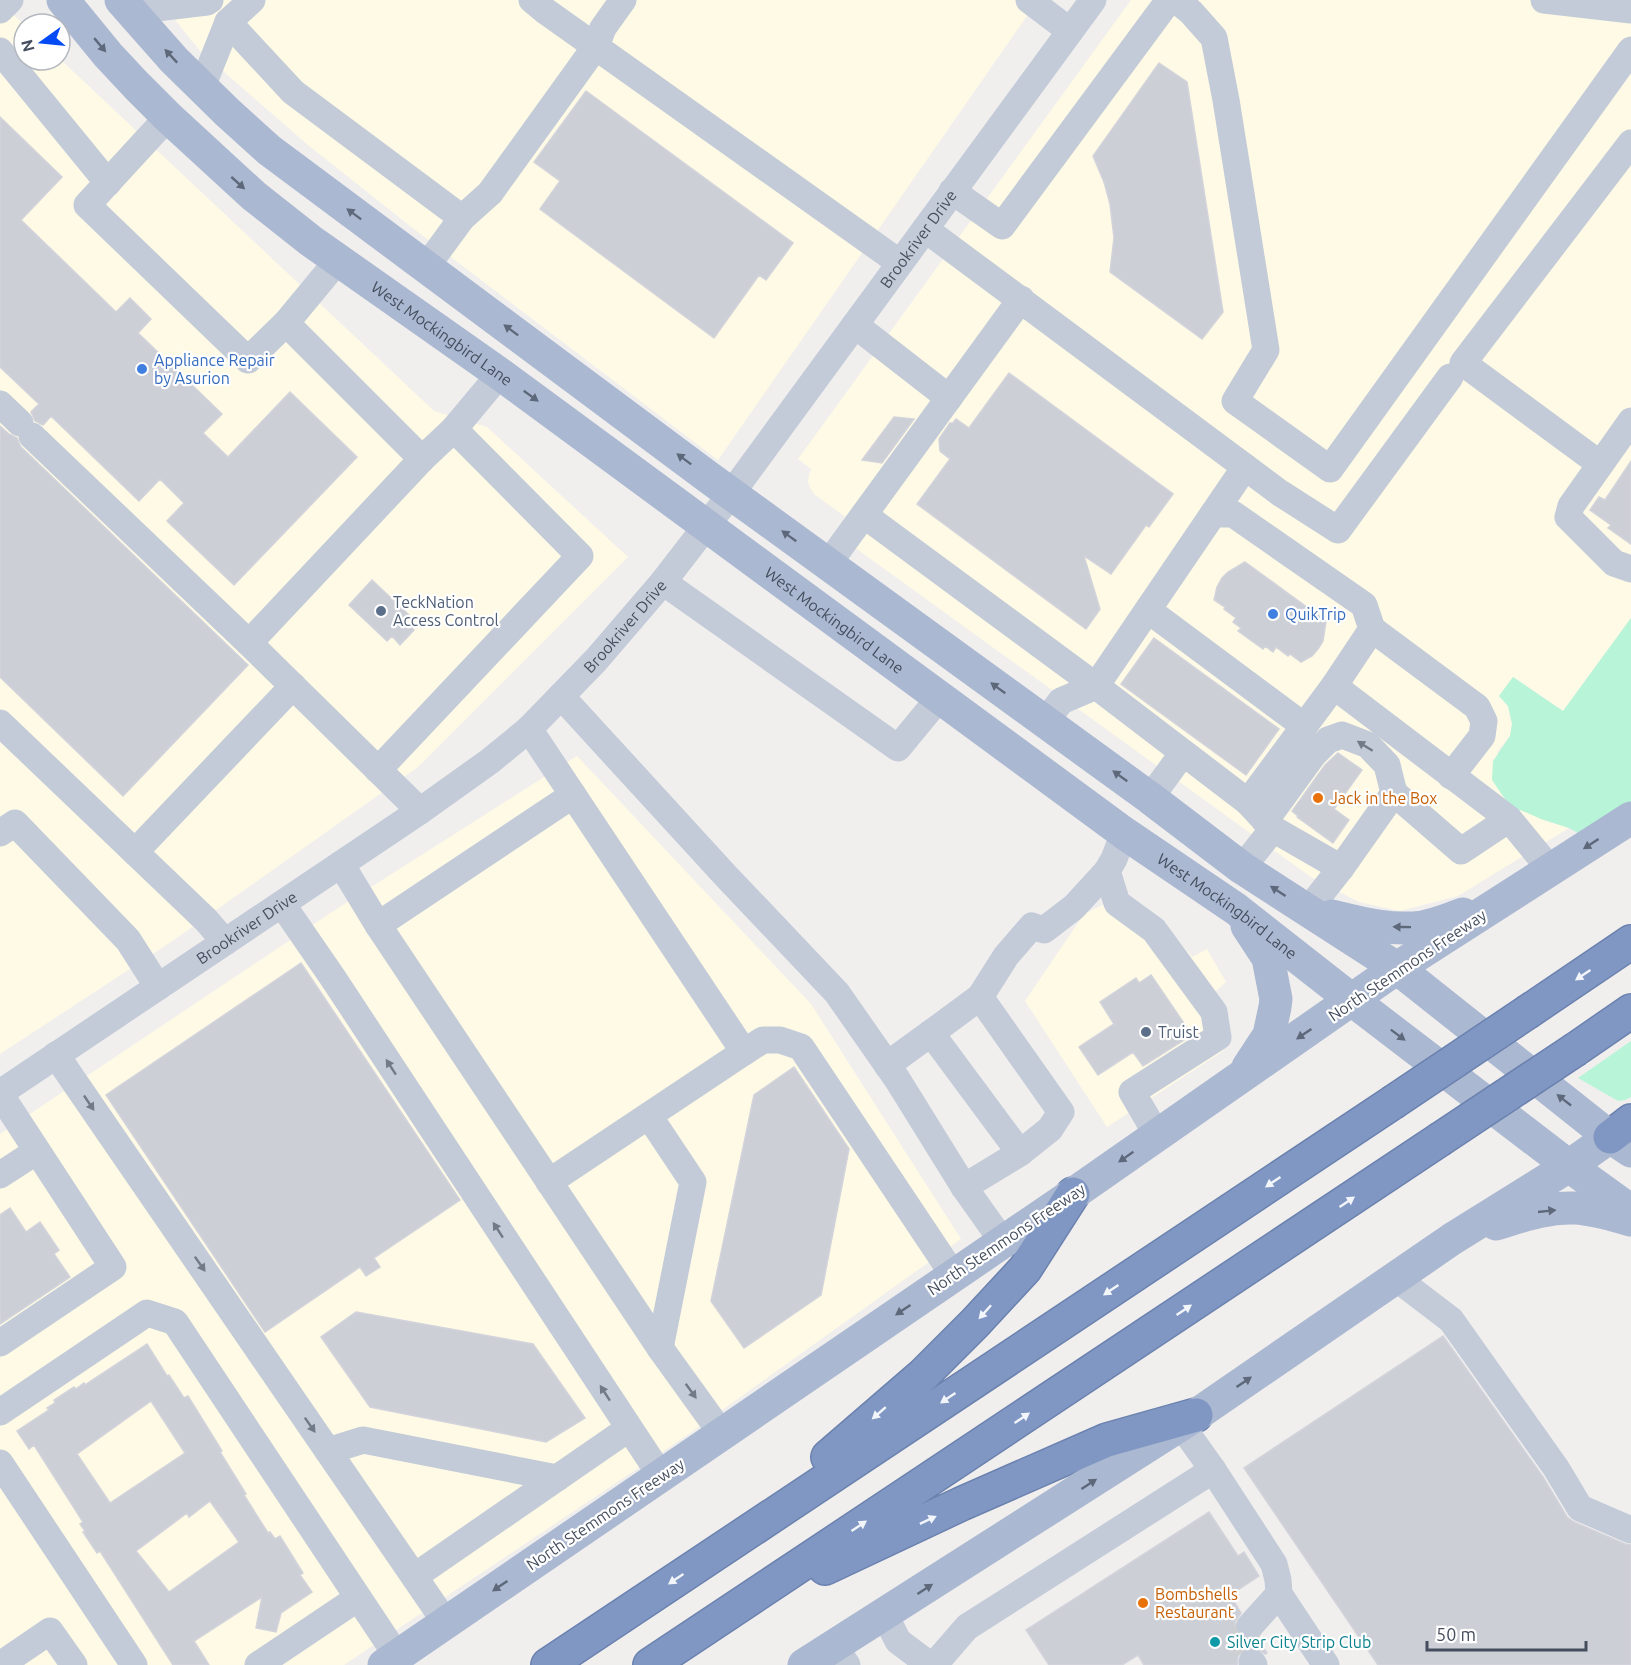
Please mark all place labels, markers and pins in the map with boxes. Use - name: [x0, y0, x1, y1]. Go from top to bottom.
- place label: Appliance Repair by Asurion: [154, 351, 275, 387]
- marker: Appliance Repair by Asurion: [135, 362, 149, 376]
- place label: TeckNation Access Control: [393, 593, 499, 629]
- marker: TeckNation Access Control: [374, 604, 388, 618]
- place label: QuikTrip: [1285, 605, 1346, 623]
- marker: QuikTrip: [1266, 607, 1280, 621]
- place label: Jack in the Box: [1330, 789, 1437, 807]
- marker: Jack in the Box: [1311, 791, 1325, 805]
- place label: Truist: [1158, 1023, 1199, 1041]
- marker: Truist: [1139, 1025, 1153, 1039]
- place label: Bombshells Restaurant: [1155, 1585, 1238, 1621]
- marker: Bombshells Restaurant: [1136, 1596, 1150, 1610]
- place label: Silver City Strip Club: [1227, 1633, 1371, 1651]
- marker: Silver City Strip Club: [1208, 1635, 1222, 1649]

